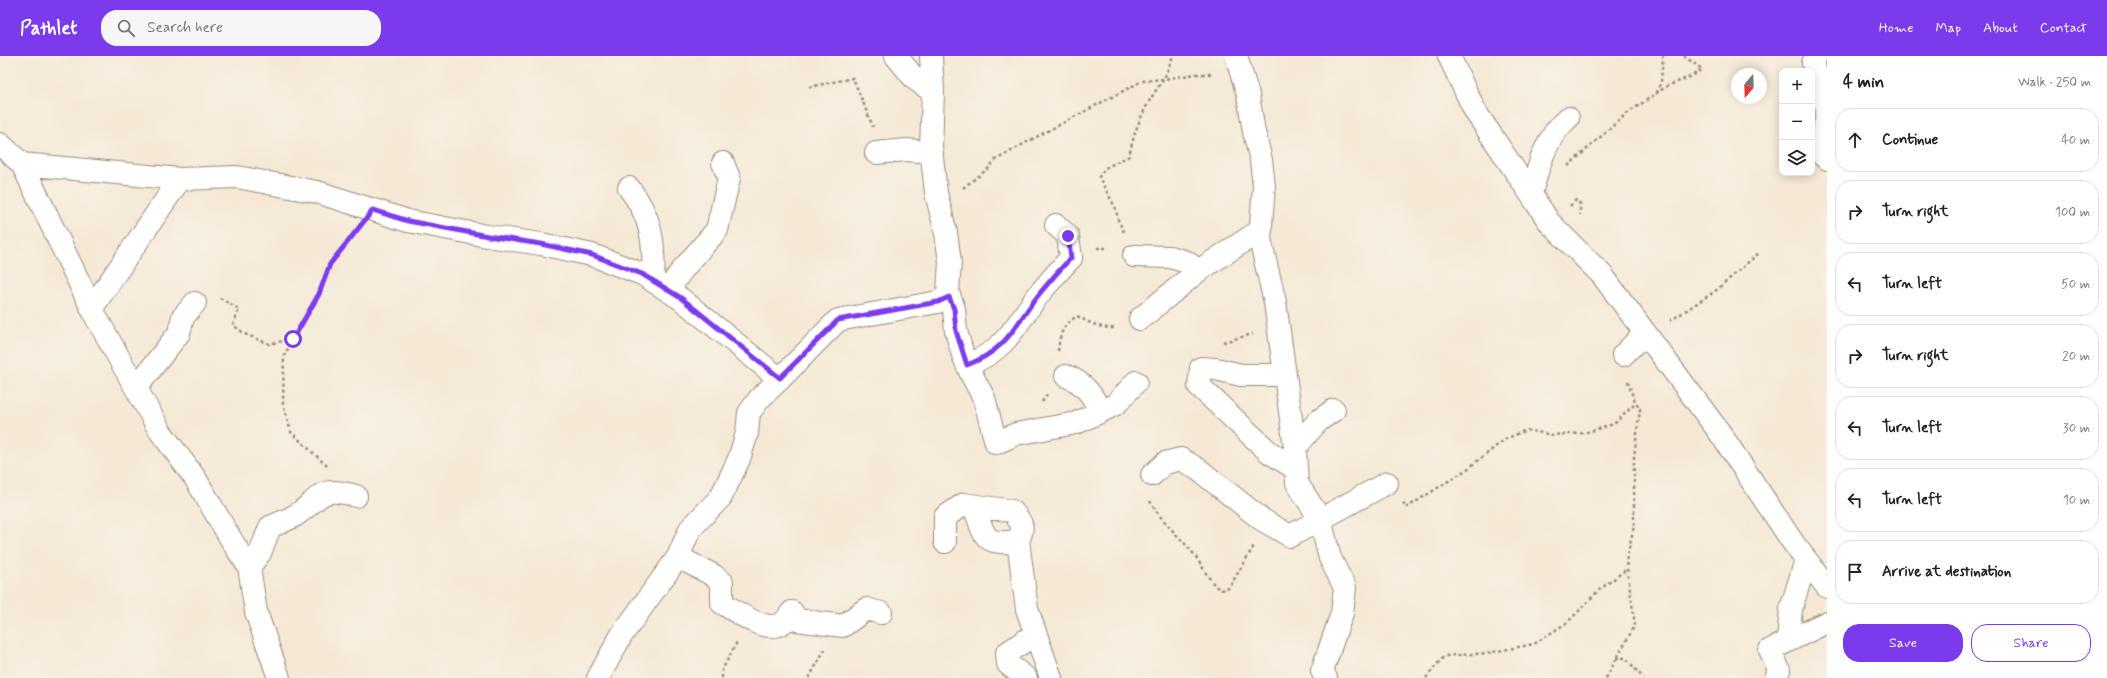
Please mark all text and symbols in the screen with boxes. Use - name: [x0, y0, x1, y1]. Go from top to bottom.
- search box: [101, 10, 381, 46]
- text: Pathlet: [20, 16, 77, 41]
- icon: search: [115, 17, 137, 39]
- text: Search here: [147, 18, 223, 38]
- text: Home: [1879, 19, 1913, 37]
- text: Map: [1935, 19, 1961, 37]
- text: About: [1983, 19, 2018, 37]
- text: Contact: [2040, 19, 2087, 37]
- north arrow: [1731, 68, 1767, 104]
- map controls: [1779, 68, 1815, 176]
- button: +: [1779, 68, 1815, 104]
- text: 4 min: [1843, 71, 1884, 93]
- text: Walk · 250 m: [2018, 74, 2091, 91]
- button: −: [1779, 104, 1815, 140]
- icon: ahead: [1844, 129, 1866, 151]
- text: Continue: [1882, 130, 1938, 150]
- text: 40 m: [2061, 132, 2090, 149]
- button: layers: [1779, 140, 1815, 176]
- icon: right: [1844, 201, 1866, 223]
- text: Turn right: [1882, 202, 1949, 222]
- text: 100 m: [2055, 204, 2090, 221]
- route end: [1059, 227, 1077, 245]
- icon: left: [1844, 273, 1866, 295]
- text: Turn left: [1882, 274, 1942, 294]
- text: 50 m: [2061, 276, 2090, 293]
- route start: [284, 330, 302, 348]
- icon: right: [1844, 345, 1866, 367]
- text: Turn right: [1882, 346, 1949, 366]
- text: 20 m: [2062, 348, 2090, 365]
- icon: left: [1844, 417, 1866, 439]
- text: Turn left: [1882, 418, 1942, 438]
- text: 30 m: [2063, 420, 2090, 437]
- icon: left: [1844, 489, 1866, 511]
- text: Turn left: [1882, 490, 1942, 510]
- text: 10 m: [2063, 492, 2090, 509]
- icon: arrive: [1844, 561, 1866, 583]
- text: Arrive at destination: [1882, 562, 2011, 582]
- button: Save: [1843, 624, 1963, 662]
- button: Share: [1971, 624, 2091, 662]

